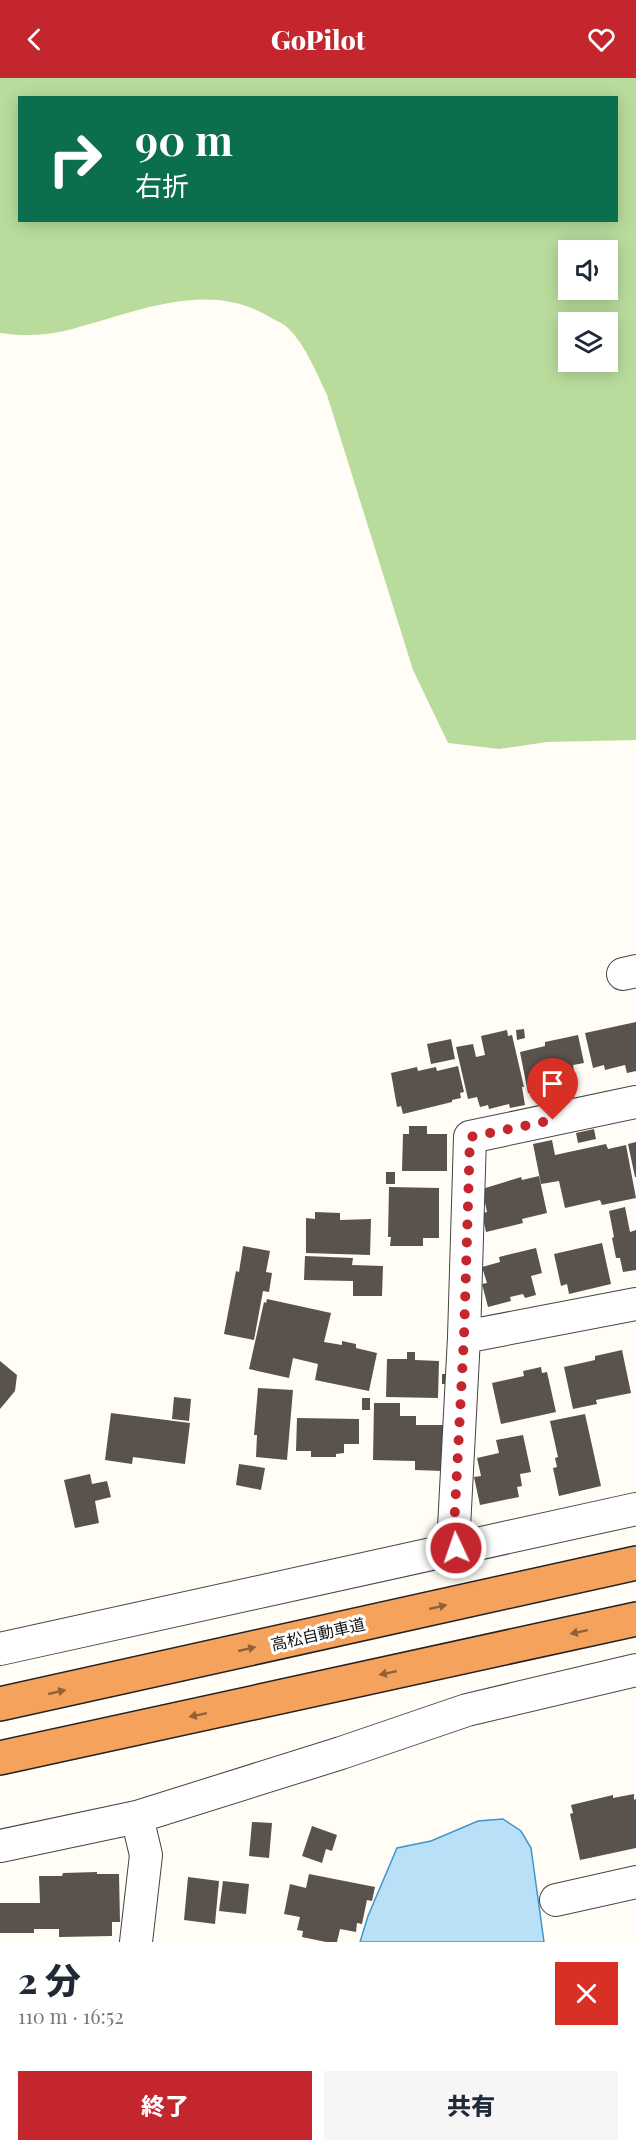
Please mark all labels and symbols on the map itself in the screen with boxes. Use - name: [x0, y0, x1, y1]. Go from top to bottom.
- pin: [527, 1058, 578, 1120]
- position arrow: [424, 1516, 488, 1580]
- one-way arrow: [429, 1602, 448, 1611]
- street label: 高松自動車道: [269, 1612, 367, 1655]
- one-way arrow: [569, 1628, 588, 1637]
- one-way arrow: [238, 1644, 257, 1654]
- one-way arrow: [379, 1669, 398, 1679]
- one-way arrow: [48, 1686, 66, 1696]
- one-way arrow: [188, 1711, 207, 1720]

